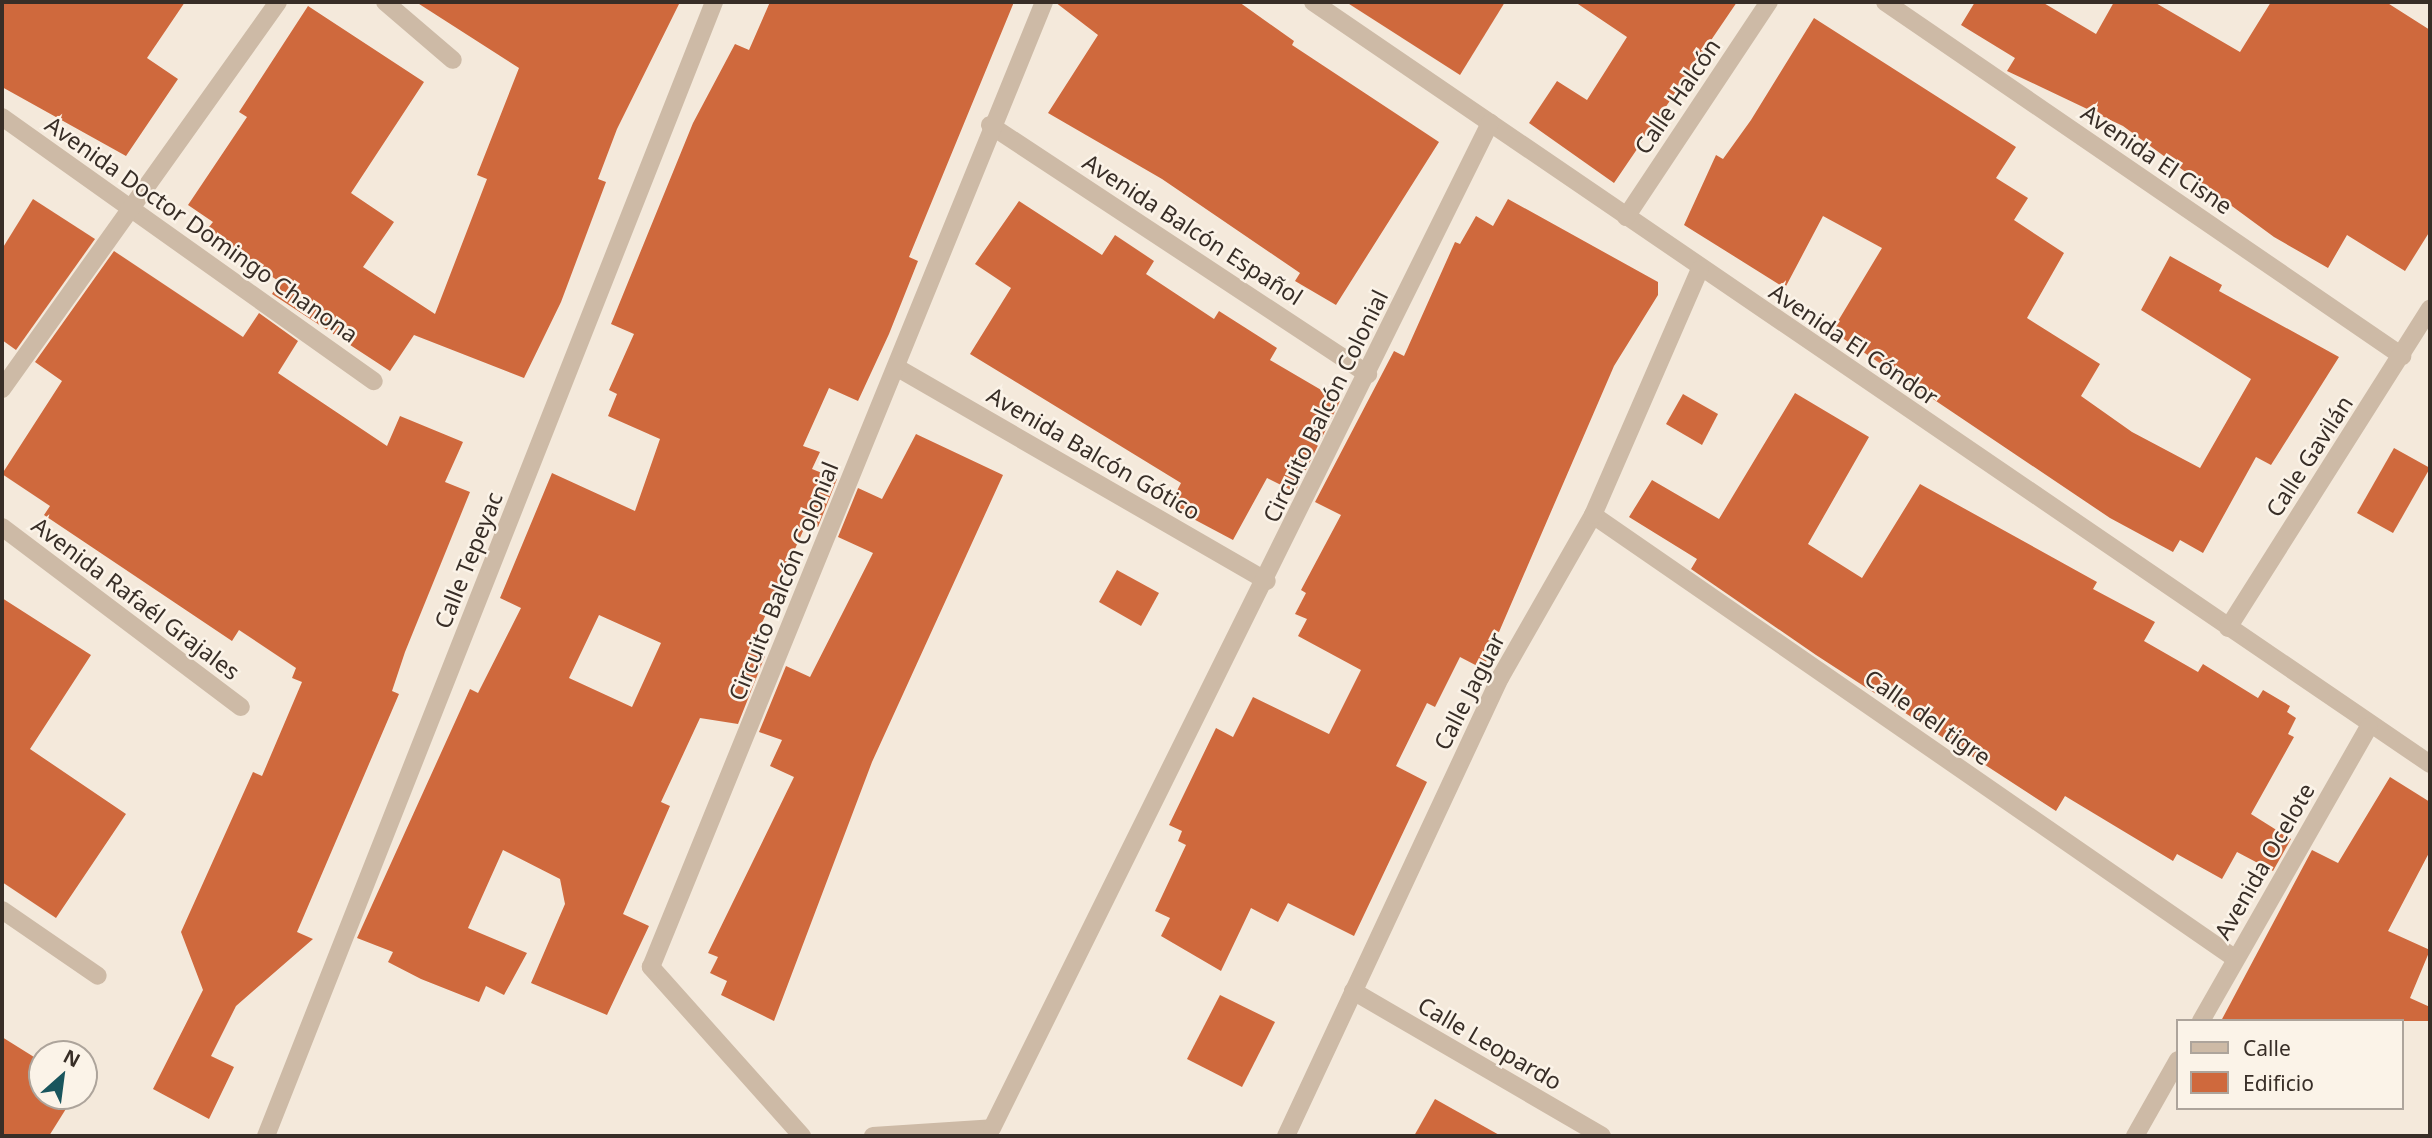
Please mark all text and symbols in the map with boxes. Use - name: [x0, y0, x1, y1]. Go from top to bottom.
- street label: Calle Halcón: [1628, 33, 1726, 159]
- street label: Avenida El Cisne: [2076, 98, 2238, 220]
- street label: Avenida Doctor Domingo Chanona: [40, 110, 364, 348]
- street label: Avenida Balcón Español: [1078, 148, 1308, 310]
- street label: Avenida El Cóndor: [1764, 277, 1944, 411]
- street label: Circuito Balcón Colonial: [1257, 285, 1393, 527]
- street label: Avenida Balcón Gótico: [983, 381, 1205, 525]
- street label: Calle Gavilán: [2260, 390, 2358, 522]
- street label: Circuito Balcón Colonial: [722, 458, 844, 704]
- street label: Calle Tepeyac: [428, 488, 508, 632]
- street label: Avenida Rafaél Grajales: [27, 511, 245, 685]
- street label: Calle Jaguar: [1428, 628, 1510, 754]
- street label: Calle del tigre: [1860, 663, 1996, 771]
- street label: Avenida Ocelote: [2208, 778, 2320, 944]
- street label: Calle Leopardo: [1413, 991, 1567, 1095]
- legend: [2176, 1019, 2404, 1110]
- text: Calle: [2243, 1034, 2291, 1062]
- north arrow: [28, 1040, 98, 1110]
- text: N: [59, 1043, 85, 1073]
- text: Edificio: [2243, 1069, 2314, 1097]

